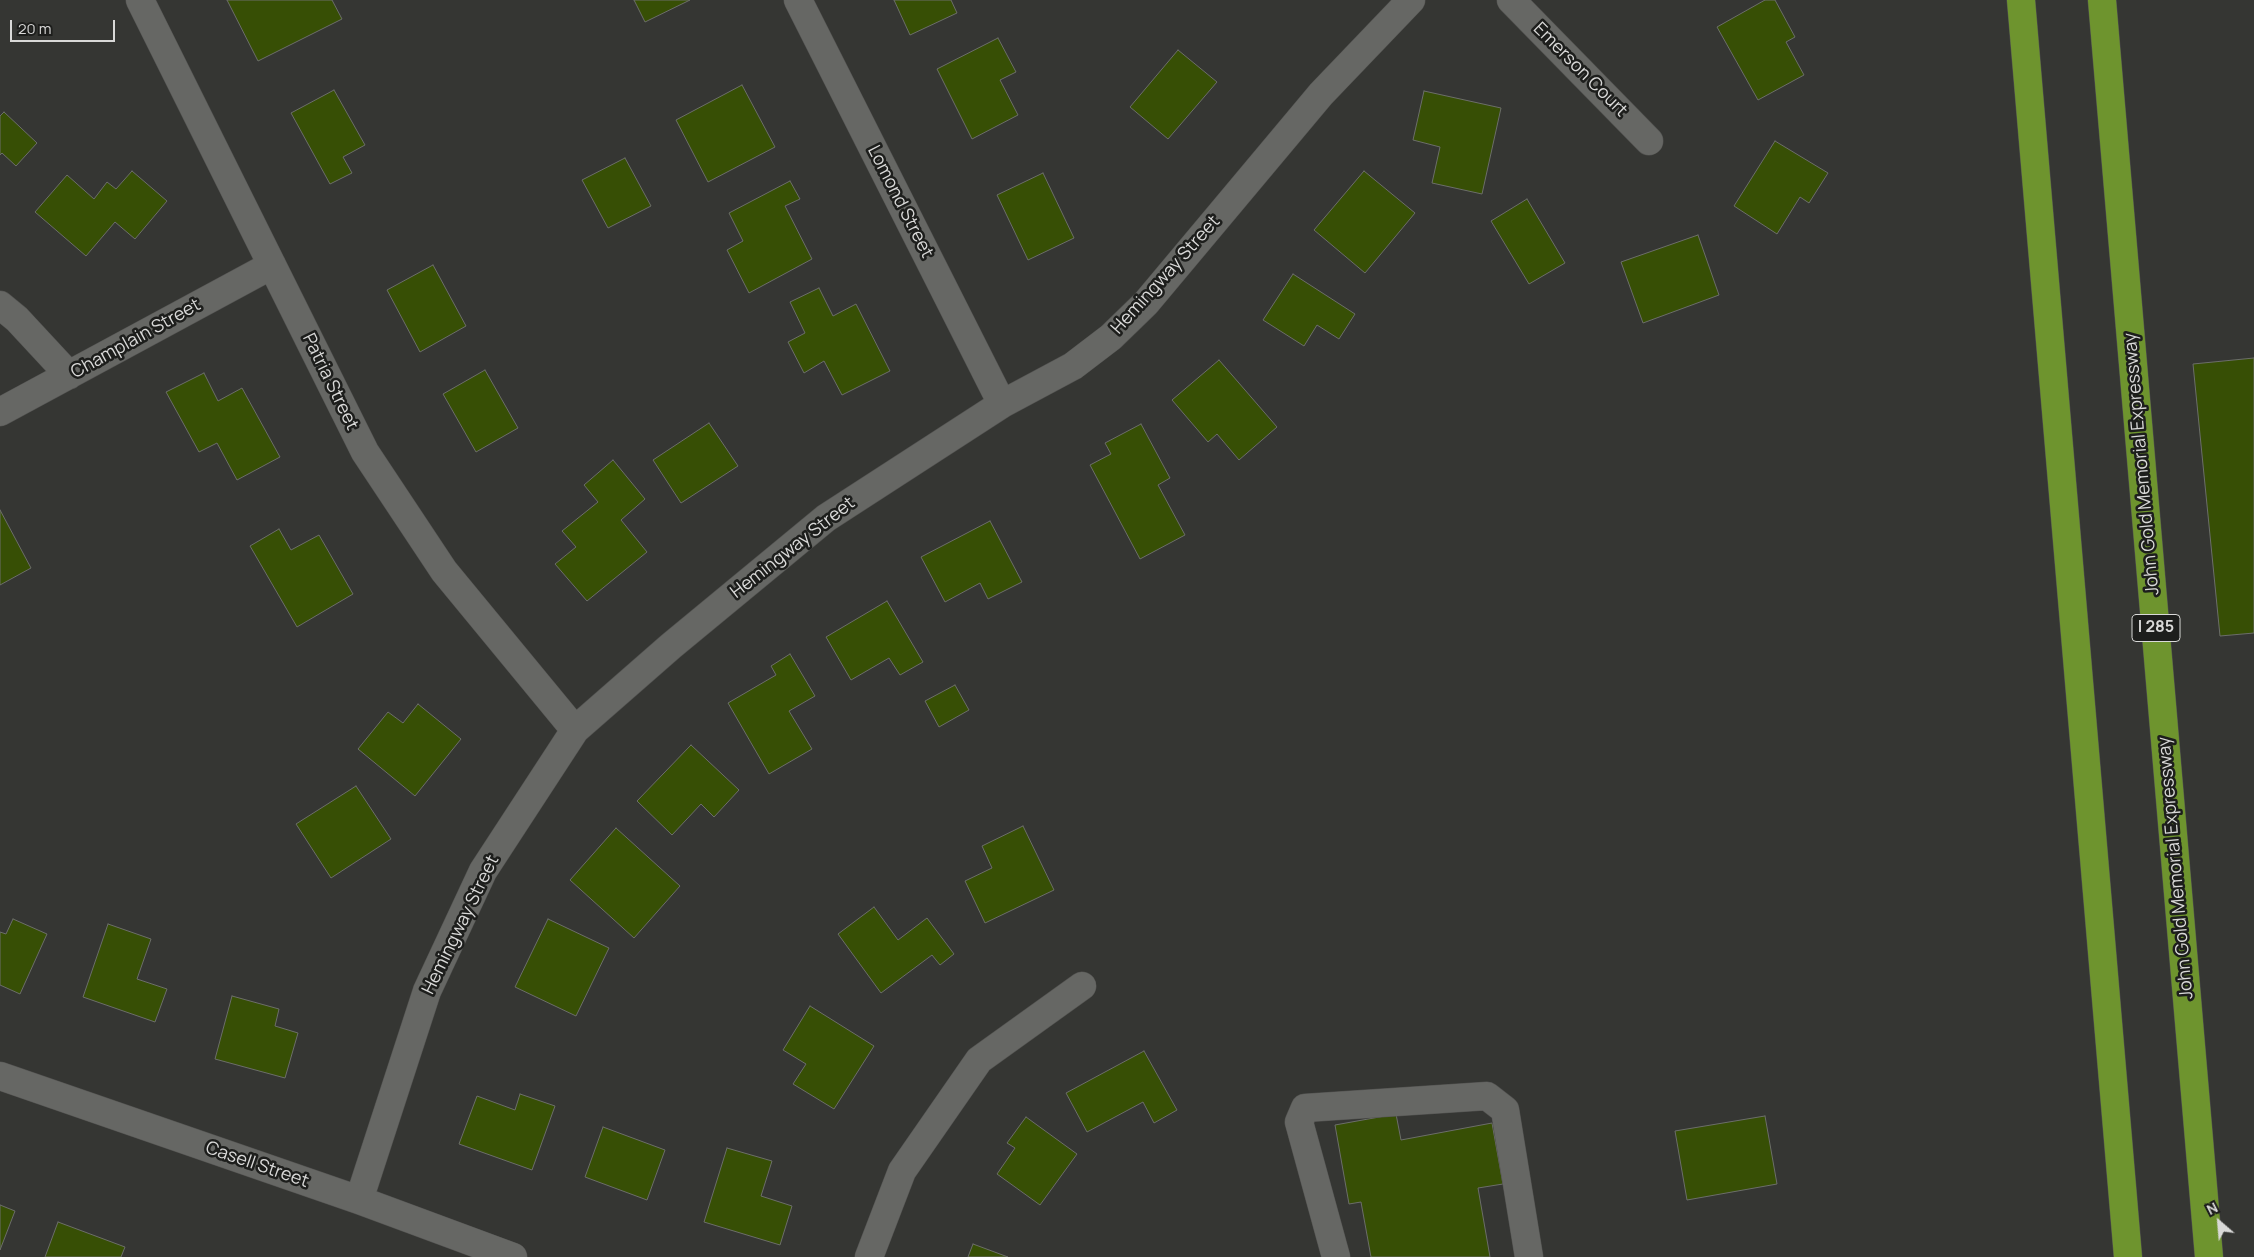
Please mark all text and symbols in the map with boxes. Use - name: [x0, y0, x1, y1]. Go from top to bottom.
- scale bar: [12, 10, 118, 42]
- text: 20 m: [18, 18, 51, 39]
- street label: Emerson Court: [1528, 18, 1632, 122]
- street label: Lomond Street: [862, 142, 938, 262]
- street label: Hemingway Street: [1107, 211, 1225, 339]
- street label: Champlain Street: [67, 294, 205, 384]
- street label: Patria Street: [297, 330, 363, 434]
- street label: John Gold Memorial Expressway: [2120, 332, 2164, 596]
- street label: Hemingway Street: [726, 493, 860, 603]
- road number: I 285: [2132, 614, 2180, 641]
- street label: John Gold Memorial Expressway: [2154, 736, 2198, 1000]
- street label: Hemingway Street: [418, 852, 504, 998]
- street label: Casell Street: [203, 1137, 311, 1193]
- north arrow: [2194, 1197, 2244, 1247]
- text: N: [2203, 1197, 2221, 1219]

